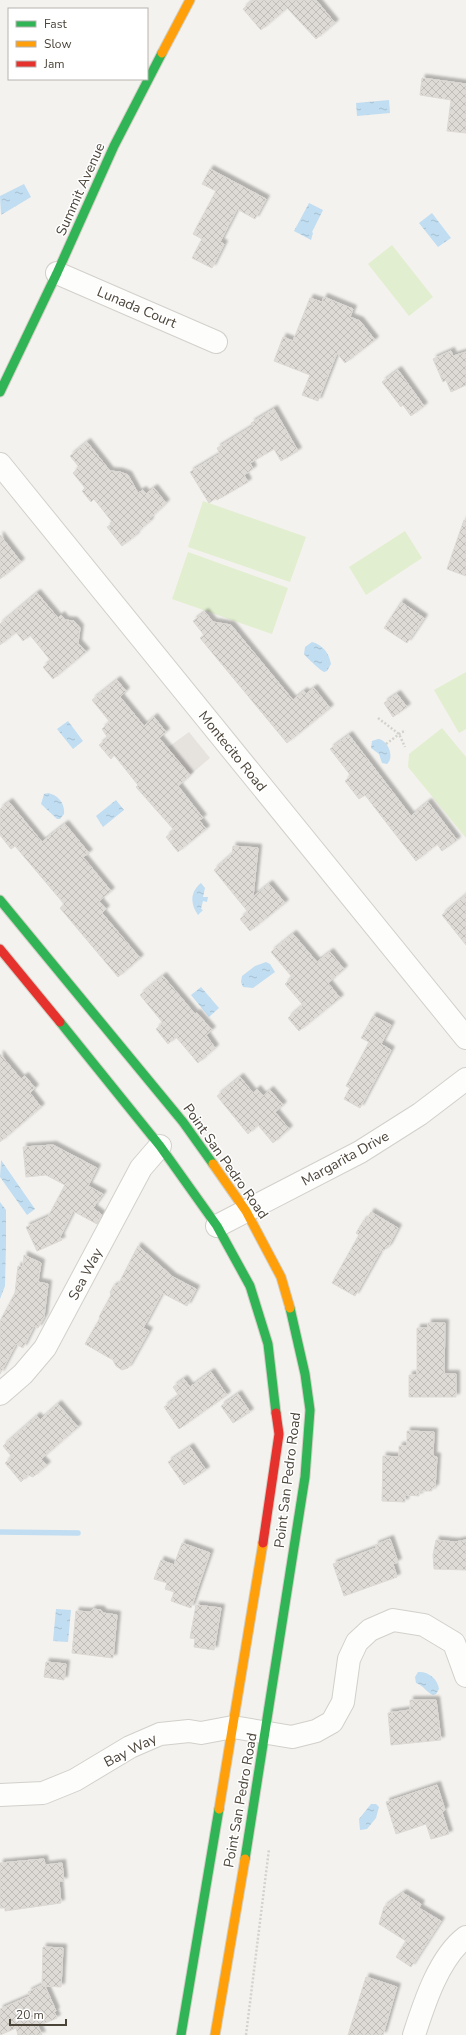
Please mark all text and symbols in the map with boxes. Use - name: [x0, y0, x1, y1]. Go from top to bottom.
- legend: [8, 8, 148, 80]
- text: Fast: [44, 16, 67, 32]
- text: Slow: [44, 36, 72, 52]
- text: Jam: [43, 56, 65, 72]
- street label: Summit Avenue: [51, 140, 109, 239]
- street label: Lunada Court: [94, 282, 180, 333]
- street label: Montecito Road: [194, 707, 271, 796]
- street label: Point San Pedro Road: [179, 1100, 273, 1223]
- street label: Margarita Drive: [298, 1127, 392, 1190]
- street label: Sea Way: [64, 1244, 107, 1304]
- street label: Point San Pedro Road: [270, 1411, 305, 1549]
- street label: Bay Way: [101, 1729, 161, 1772]
- street label: Point San Pedro Road: [219, 1731, 262, 1869]
- scale bar: [10, 2001, 66, 2027]
- text: 20 m: [16, 2007, 44, 2023]

